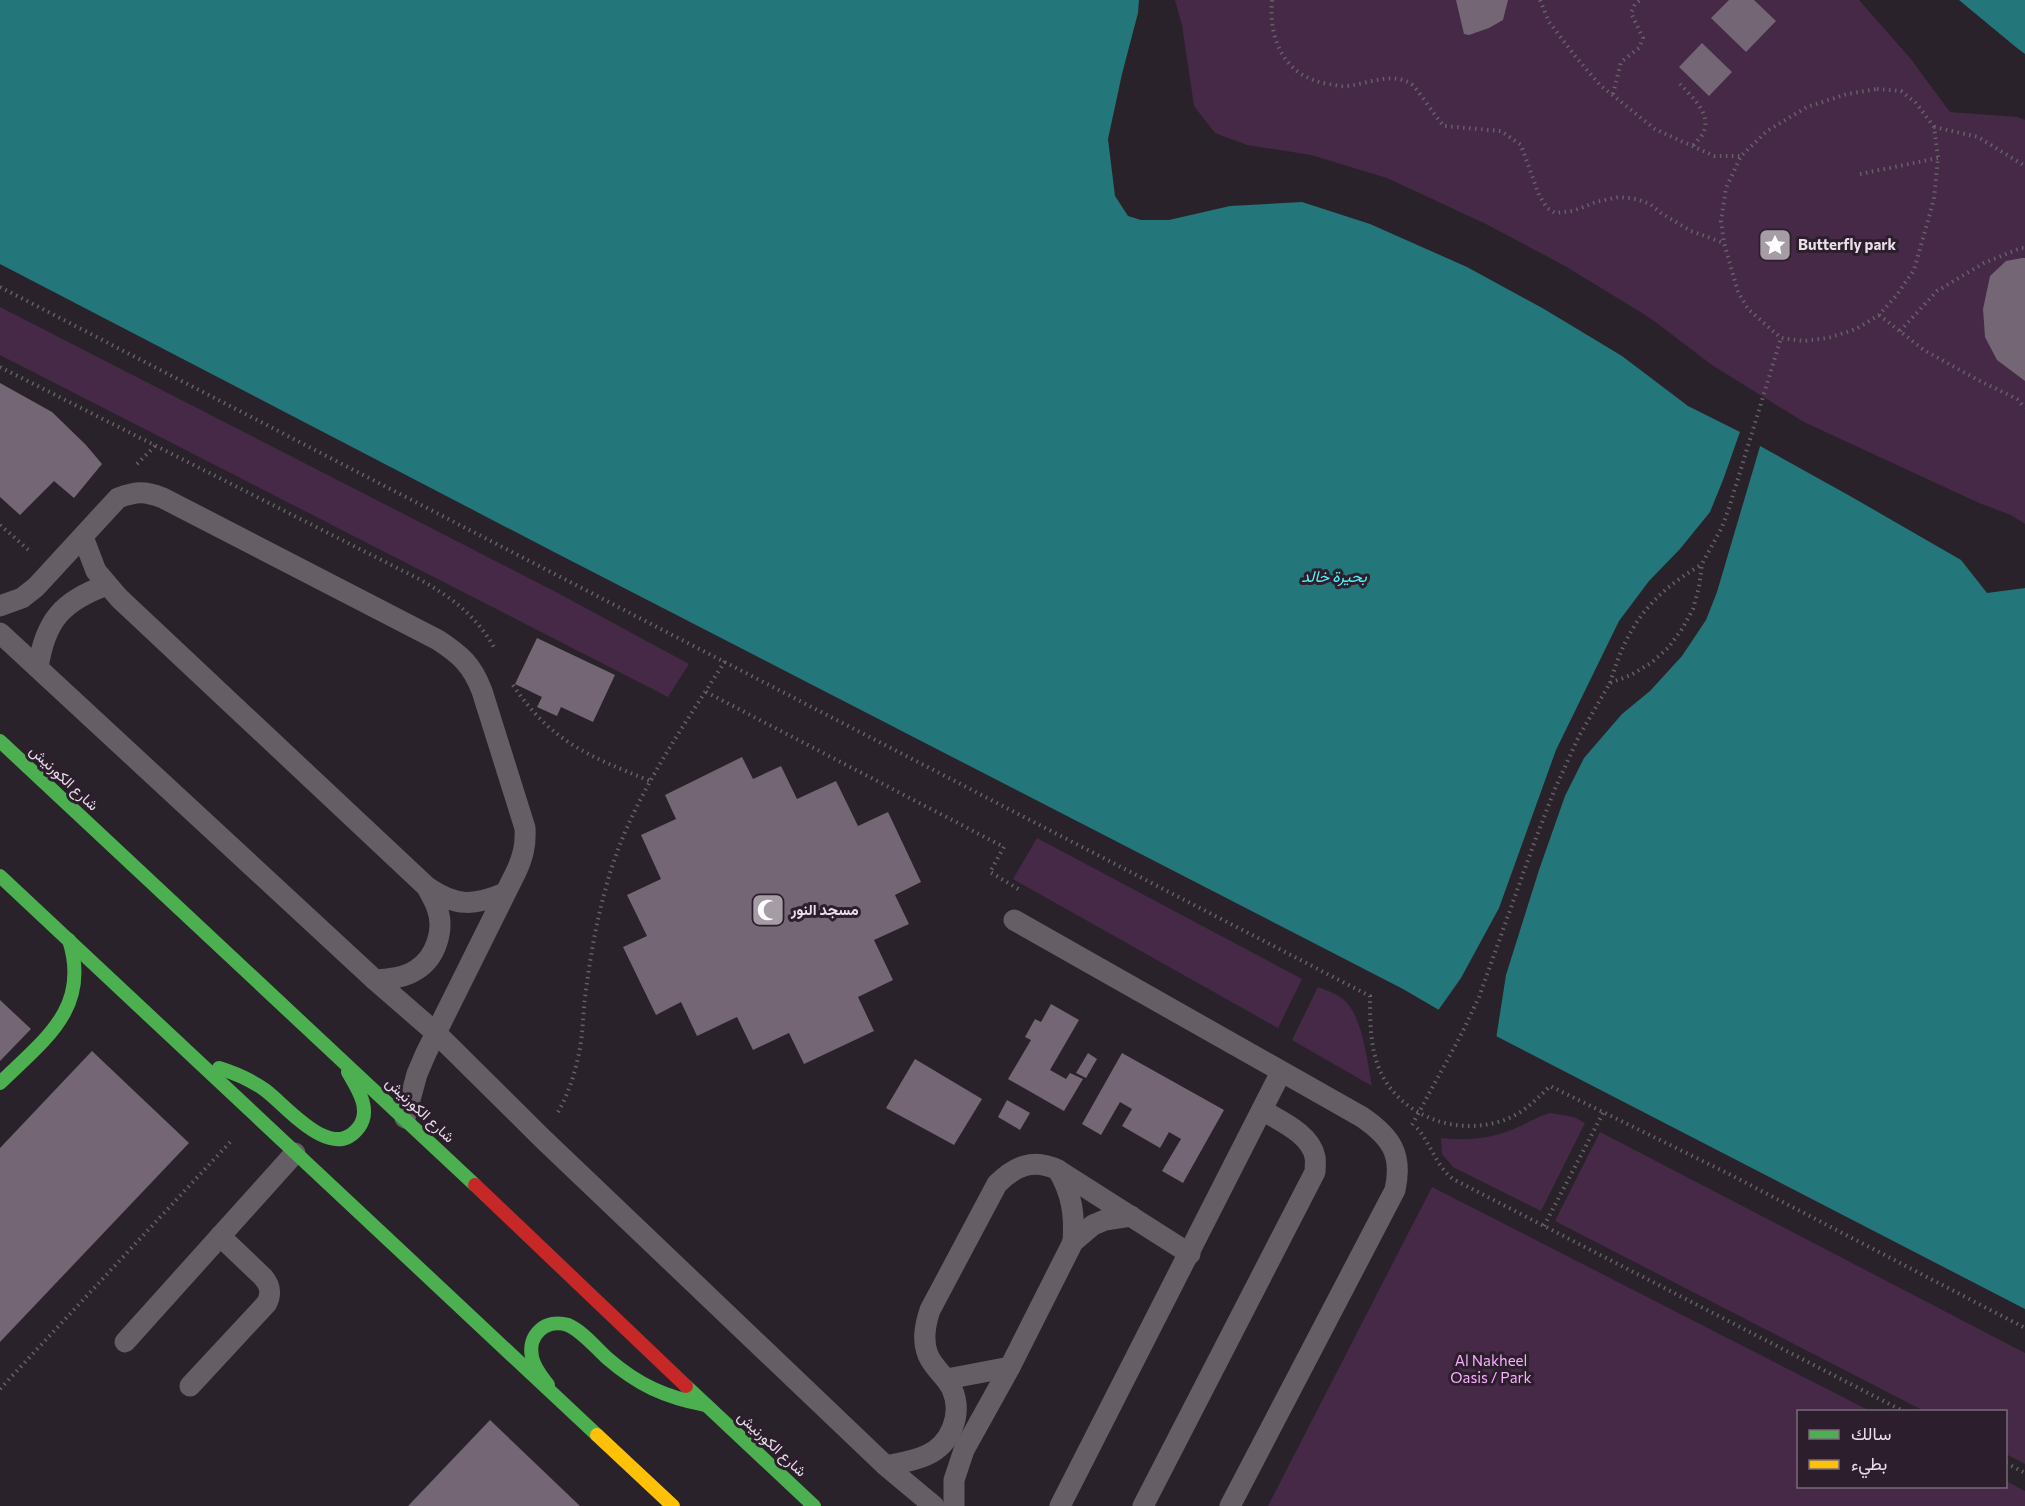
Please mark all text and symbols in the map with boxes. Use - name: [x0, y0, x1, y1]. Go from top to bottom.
- place icon: Butterfly park: [1757, 227, 1793, 263]
- place label: Butterfly park: [1798, 235, 1896, 253]
- water label: بحيرة خالد: [1301, 566, 1368, 587]
- street label: شارع الكورنيش: [24, 741, 103, 816]
- mosque icon: مسجد النور: [750, 892, 786, 928]
- place label: مسجد النور: [790, 900, 859, 919]
- street label: شارع الكورنيش: [380, 1073, 459, 1148]
- park label: Al Nakheel Oasis / Park: [1450, 1351, 1532, 1386]
- street label: شارع الكورنيش: [732, 1407, 811, 1482]
- legend: [1797, 1410, 2007, 1488]
- text: سالك: [1851, 1422, 1891, 1444]
- text: بطيء: [1851, 1452, 1887, 1479]

